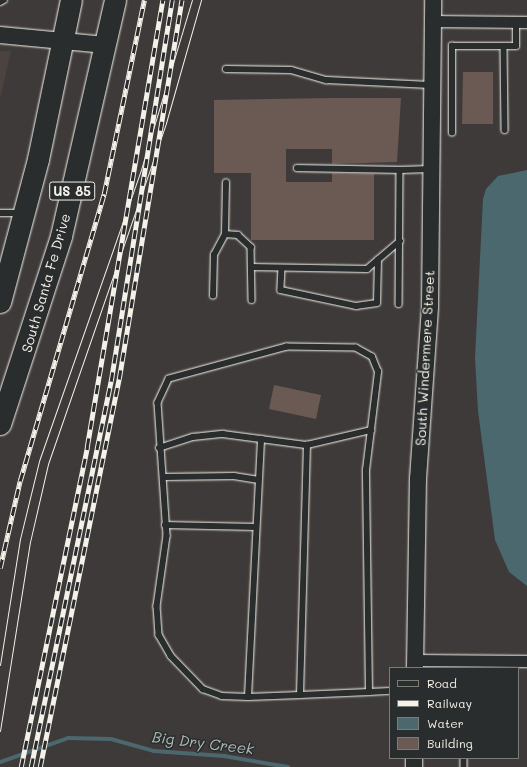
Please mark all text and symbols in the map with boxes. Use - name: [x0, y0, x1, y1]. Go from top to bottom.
- road number: US 85: [49, 180, 95, 202]
- street label: South Santa Fe Drive: [18, 211, 74, 355]
- street label: South Windermere Street: [412, 270, 438, 446]
- legend: [389, 667, 519, 759]
- text: Road: [427, 675, 457, 691]
- text: Railway: [427, 695, 472, 711]
- text: Water: [427, 715, 464, 731]
- water label: Big Dry Creek: [151, 728, 255, 758]
- text: Building: [427, 735, 473, 751]

